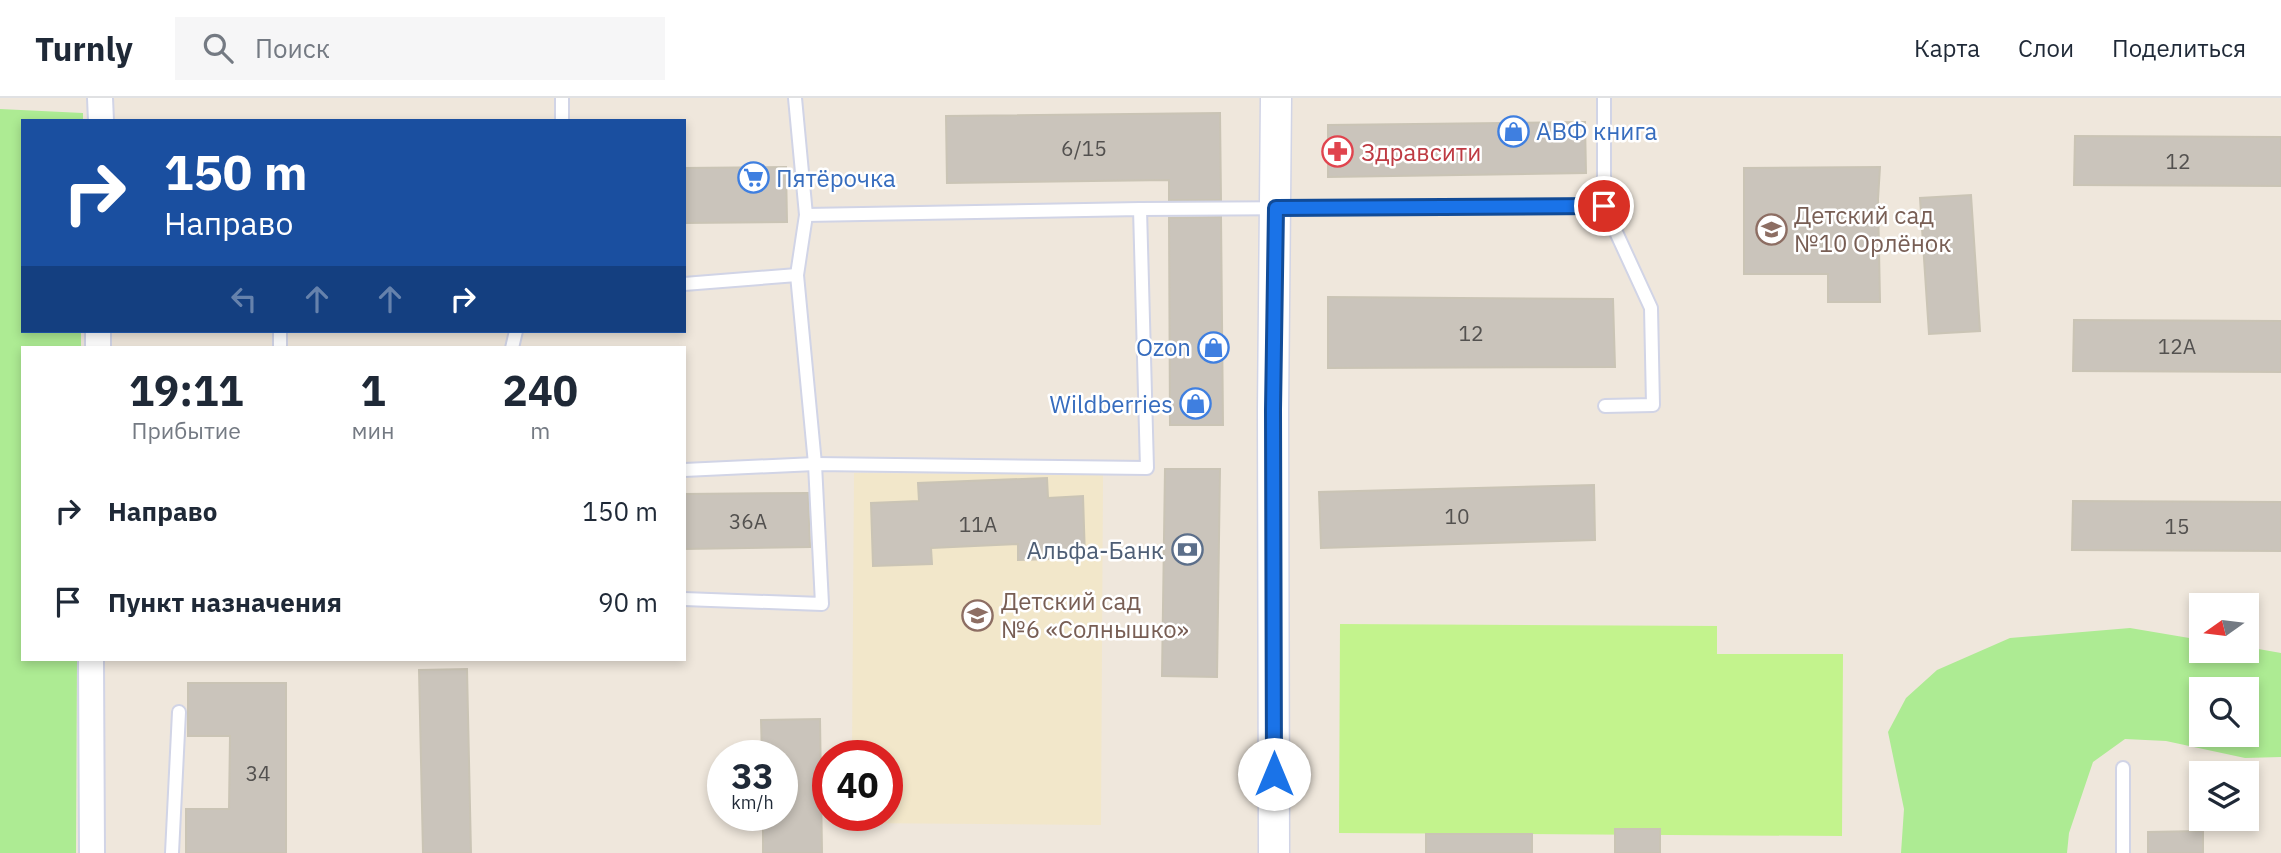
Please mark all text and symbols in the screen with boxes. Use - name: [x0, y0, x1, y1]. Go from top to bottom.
- search box: [175, 17, 665, 80]
- text: Turnly: [35, 27, 133, 70]
- icon: search: [199, 29, 237, 67]
- text: Поиск: [255, 31, 330, 65]
- text: Карта: [1914, 32, 1980, 64]
- text: Слои: [2018, 32, 2074, 64]
- text: Поделиться: [2112, 32, 2246, 64]
- shop icon: АВФ книга: [1496, 114, 1530, 148]
- place label: АВФ книга: [1536, 115, 1657, 147]
- house number: 6/15: [1061, 134, 1107, 162]
- pharmacy icon: Здравсити: [1321, 135, 1355, 169]
- place label: Здравсити: [1361, 136, 1481, 168]
- text: 150 m: [164, 140, 308, 203]
- icon: right: [49, 147, 140, 238]
- house number: 12: [2165, 147, 2191, 175]
- supermarket icon: Пятёрочка: [736, 161, 770, 195]
- place label: Пятёрочка: [776, 162, 896, 194]
- pin: [1574, 176, 1634, 236]
- icon: arrive: [1585, 187, 1623, 225]
- place label: Детский сад №10 Орлёнок: [1794, 199, 1951, 259]
- text: Направо: [164, 202, 293, 244]
- school or university icon: Детский сад №10 Орлёнок: [1754, 212, 1788, 246]
- icon: left: [225, 280, 263, 318]
- icon: ahead: [298, 280, 336, 318]
- icon: ahead: [371, 280, 409, 318]
- icon: right: [444, 280, 482, 318]
- house number: 12: [1458, 319, 1484, 347]
- shop icon: Ozon: [1197, 330, 1231, 364]
- place label: Ozon: [1136, 331, 1191, 363]
- house number: 12А: [2158, 332, 2196, 360]
- text: 19:11: [129, 363, 244, 418]
- text: 1: [360, 363, 386, 418]
- text: 240: [502, 363, 578, 418]
- shop icon: Wildberries: [1179, 387, 1213, 421]
- place label: Wildberries: [1050, 388, 1173, 420]
- text: Прибытие: [132, 415, 241, 445]
- text: мин: [351, 415, 395, 445]
- text: m: [530, 415, 550, 445]
- icon: right: [49, 492, 87, 530]
- text: Направо: [108, 494, 217, 528]
- text: 150 m: [582, 494, 658, 528]
- house number: 10: [1444, 502, 1470, 530]
- house number: 36А: [729, 507, 767, 535]
- house number: 11А: [959, 510, 997, 538]
- house number: 15: [2164, 512, 2190, 540]
- bank icon: Альфа-Банк: [1170, 533, 1204, 567]
- place label: Альфа-Банк: [1027, 534, 1164, 566]
- icon: arrive: [49, 583, 87, 621]
- text: Пункт назначения: [108, 585, 342, 619]
- text: 90 m: [598, 585, 658, 619]
- place label: Детский сад №6 «Солнышко»: [1001, 585, 1189, 645]
- north arrow: [2189, 593, 2259, 663]
- map controls: [2189, 593, 2259, 831]
- school or university icon: Детский сад №6 «Солнышко»: [961, 598, 995, 632]
- button: search: [2189, 677, 2259, 747]
- position arrow: [1237, 737, 1311, 811]
- speed limit sign: 40: [812, 740, 903, 831]
- text: 33: [731, 753, 774, 799]
- house number: 34: [245, 759, 271, 787]
- button: layers: [2189, 761, 2259, 831]
- text: km/h: [731, 791, 774, 814]

